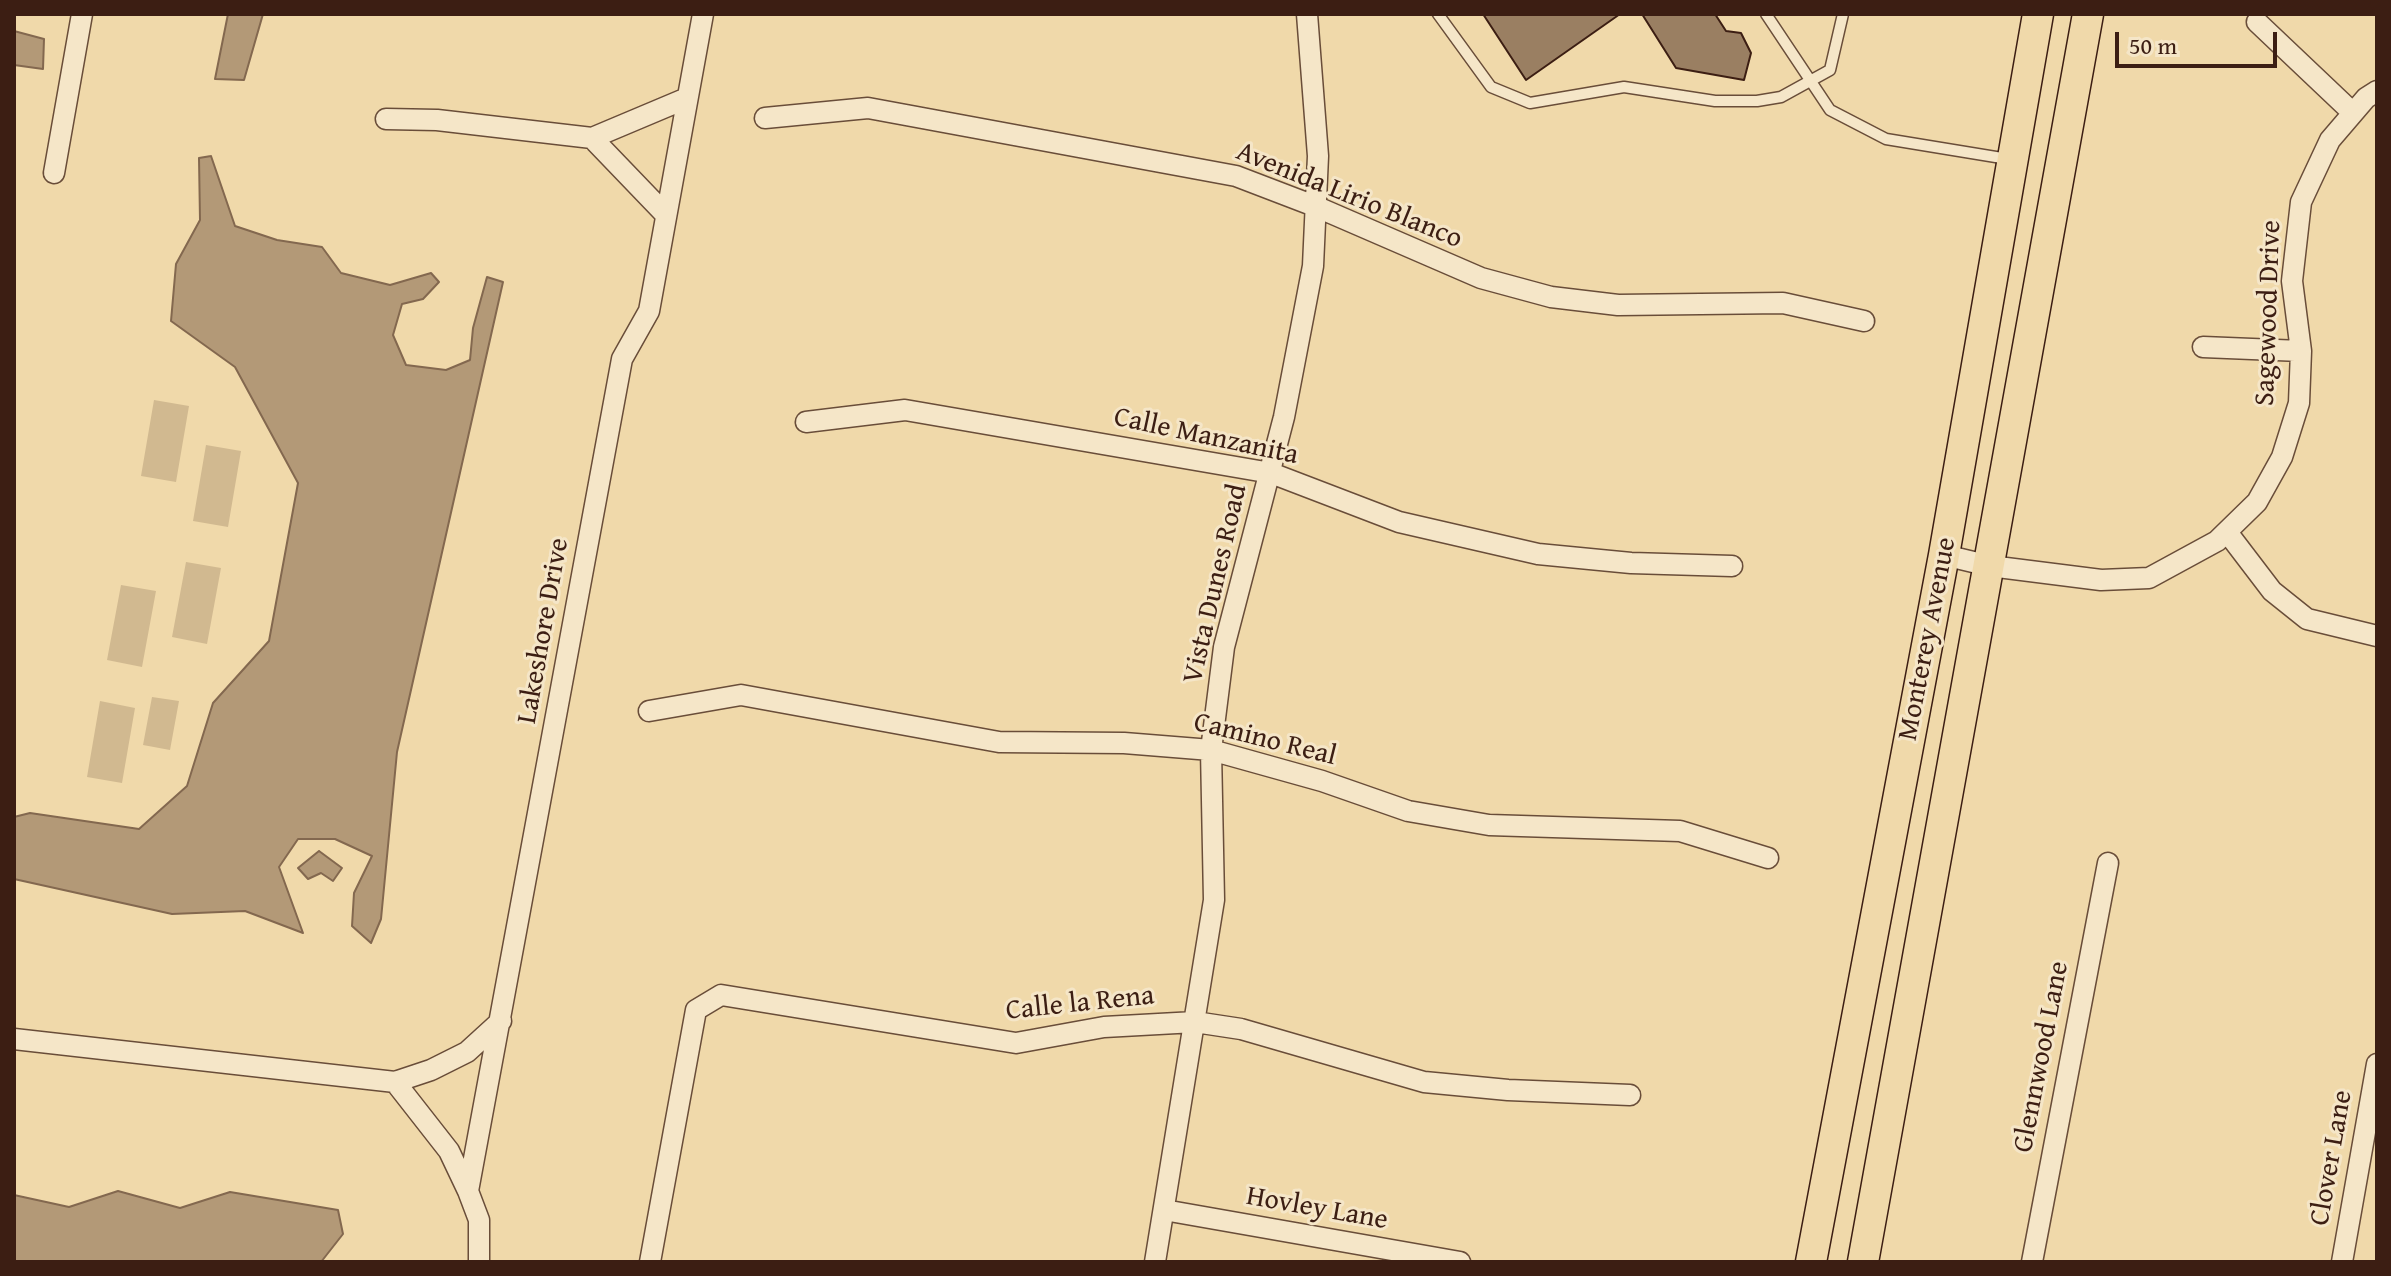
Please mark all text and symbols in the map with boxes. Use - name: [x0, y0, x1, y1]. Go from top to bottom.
- scale bar: [2119, 16, 2281, 66]
- text: 50 m: [2129, 28, 2177, 63]
- street label: Avenida Lirio Blanco: [1231, 135, 1467, 257]
- street label: Sagewood Drive: [2249, 220, 2289, 406]
- street label: Calle Manzanita: [1111, 401, 1301, 473]
- street label: Vista Dunes Road: [1177, 481, 1255, 687]
- street label: Monterey Avenue: [1892, 534, 1964, 744]
- street label: Lakeshore Drive: [511, 535, 577, 727]
- street label: Camino Real: [1190, 706, 1340, 774]
- street label: Glennwood Lane: [2007, 959, 2077, 1155]
- street label: Calle la Rena: [1004, 980, 1156, 1028]
- street label: Clover Lane: [2304, 1088, 2360, 1228]
- street label: Hovley Lane: [1244, 1180, 1390, 1238]

